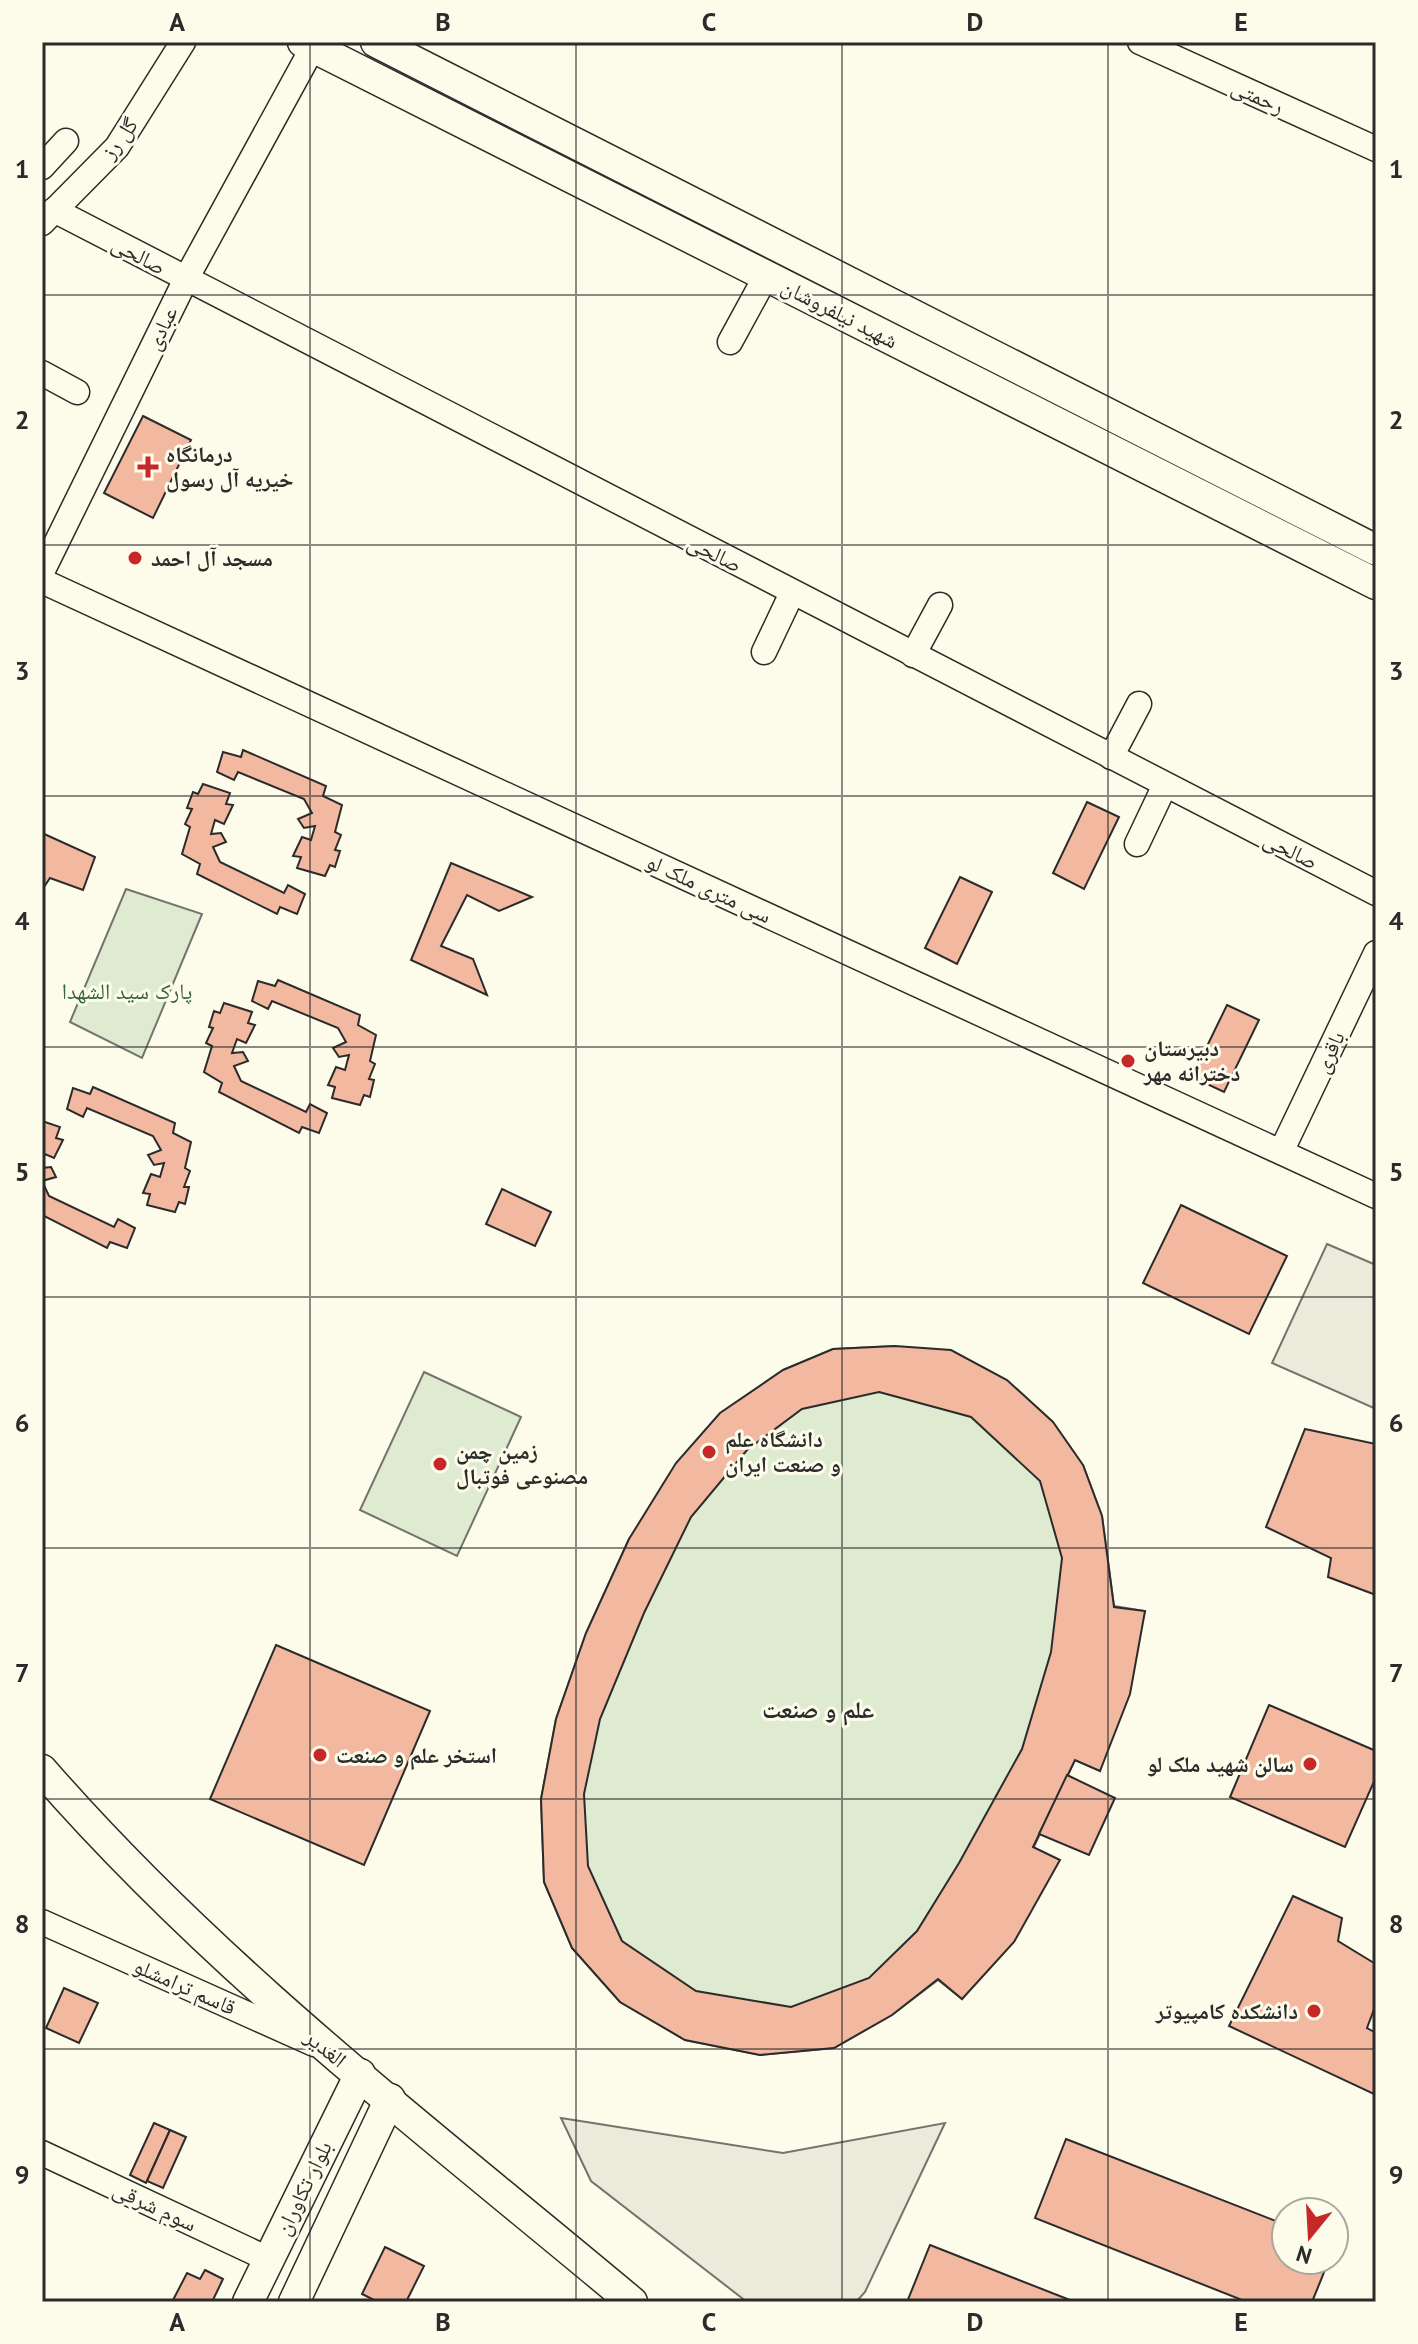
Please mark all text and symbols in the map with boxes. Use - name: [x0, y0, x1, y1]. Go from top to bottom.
- text: A: [169, 5, 185, 38]
- text: B: [435, 5, 451, 38]
- text: C: [702, 5, 716, 38]
- text: D: [967, 5, 983, 38]
- text: E: [1234, 5, 1248, 38]
- street label: رحمتی: [1227, 72, 1289, 120]
- street label: گل رز: [94, 112, 144, 165]
- text: 1: [15, 152, 29, 185]
- text: 1: [1389, 152, 1403, 185]
- street label: صالحی: [107, 229, 171, 281]
- street label: شهید نیلفروشان: [777, 272, 903, 354]
- street label: عبادی: [138, 301, 184, 355]
- text: 2: [15, 403, 29, 436]
- text: 2: [1389, 403, 1403, 436]
- place label: درمانگاه خیریه آل رسول: [166, 440, 293, 493]
- marker: درمانگاه خیریه آل رسول: [137, 456, 159, 478]
- street label: صالحی: [683, 528, 747, 578]
- place label: مسجد آل احمد: [151, 544, 273, 572]
- marker: مسجد آل احمد: [126, 549, 144, 567]
- text: 3: [15, 654, 29, 687]
- text: 3: [1389, 654, 1403, 687]
- street label: صالحی: [1259, 825, 1323, 875]
- street label: سی متری ملک لو: [642, 847, 776, 929]
- text: 4: [15, 904, 30, 937]
- text: 4: [1389, 904, 1404, 937]
- park label: پارک سید الشهدا: [62, 977, 192, 1005]
- street label: باقری: [1307, 1026, 1351, 1078]
- place label: دبیرستان دخترانه مهر: [1143, 1034, 1240, 1087]
- marker: دبیرستان دخترانه مهر: [1119, 1052, 1137, 1070]
- text: 5: [15, 1155, 29, 1188]
- text: 5: [1389, 1155, 1403, 1188]
- text: 6: [15, 1406, 29, 1439]
- text: 6: [1389, 1406, 1403, 1439]
- place label: دانشگاه علم و صنعت ایران: [725, 1425, 841, 1478]
- place label: زمین چمن مصنوعی فوتبال: [456, 1437, 588, 1490]
- marker: دانشگاه علم و صنعت ایران: [700, 1443, 718, 1461]
- marker: زمین چمن مصنوعی فوتبال: [431, 1455, 449, 1473]
- text: 7: [15, 1656, 29, 1689]
- text: 7: [1389, 1656, 1403, 1689]
- district label: علم و صنعت: [762, 1694, 874, 1726]
- place label: استخر علم و صنعت: [336, 1741, 497, 1770]
- marker: استخر علم و صنعت: [311, 1746, 329, 1764]
- place label: سالن شهید ملک لو: [1147, 1750, 1294, 1778]
- marker: سالن شهید ملک لو: [1301, 1755, 1319, 1773]
- text: 8: [15, 1907, 29, 1940]
- text: 8: [1389, 1907, 1403, 1940]
- street label: قاسم ترامشلو: [129, 1951, 240, 2022]
- place label: دانشکده کامپیوتر: [1155, 1997, 1298, 2025]
- marker: دانشکده کامپیوتر: [1305, 2002, 1323, 2020]
- street label: الغدیر: [299, 2022, 353, 2073]
- street label: بلوار تکاوران: [268, 2136, 338, 2240]
- text: 9: [15, 2158, 29, 2191]
- text: 9: [1389, 2158, 1403, 2191]
- street label: سوم شرقی: [108, 2174, 201, 2238]
- north arrow: [1270, 2196, 1350, 2276]
- text: N: [1293, 2239, 1315, 2271]
- text: A: [169, 2305, 185, 2338]
- text: B: [435, 2305, 451, 2338]
- text: C: [702, 2305, 716, 2338]
- text: D: [967, 2305, 983, 2338]
- text: E: [1234, 2305, 1248, 2338]

